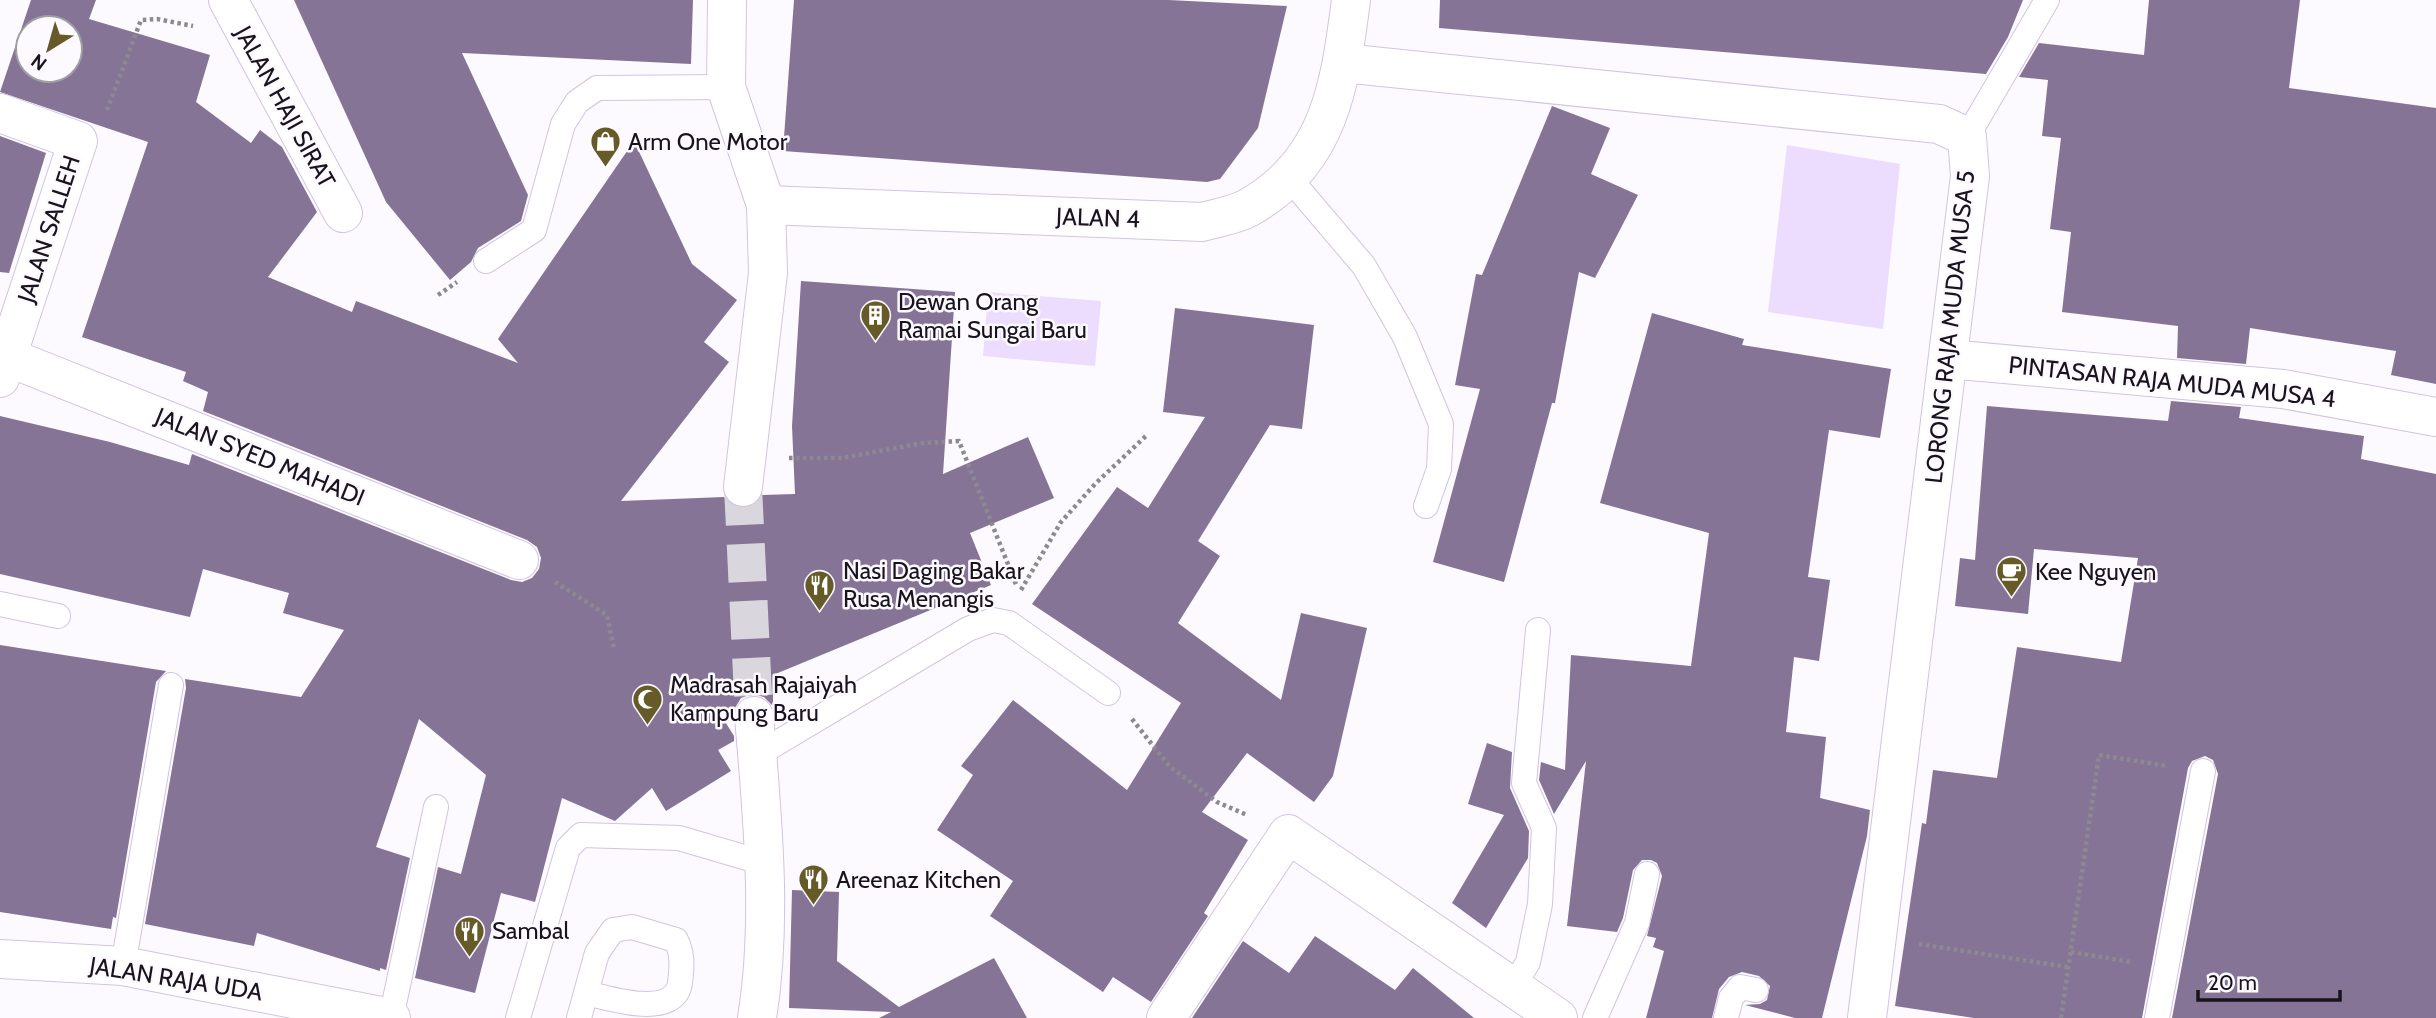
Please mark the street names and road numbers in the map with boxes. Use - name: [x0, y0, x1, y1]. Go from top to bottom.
- street label: JALAN HAJI SIRAT: [229, 20, 342, 193]
- street label: JALAN SALLEH: [11, 152, 86, 307]
- street label: LORONG RAJA MUDA MUSA 5: [1919, 169, 1980, 485]
- street label: JALAN 4: [1055, 202, 1141, 233]
- street label: PINTASAN RAJA MUDA MUSA 4: [2007, 350, 2337, 413]
- street label: JALAN SYED MAHADI: [150, 401, 369, 512]
- street label: JALAN RAJA UDA: [86, 950, 265, 1007]

